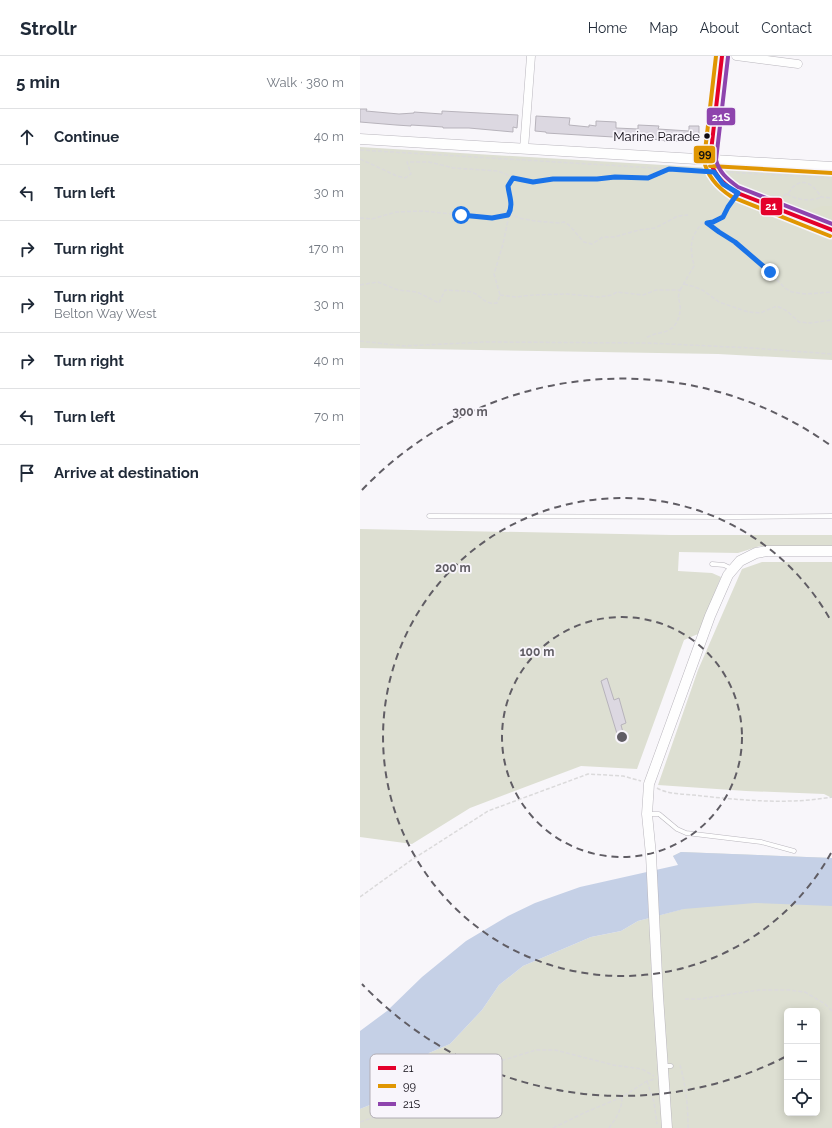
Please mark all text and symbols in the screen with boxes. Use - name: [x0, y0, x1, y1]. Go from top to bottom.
- text: Strollr: [20, 17, 77, 39]
- text: Home: [588, 20, 627, 36]
- text: Map: [649, 20, 678, 36]
- text: About: [700, 20, 739, 36]
- text: Contact: [761, 20, 812, 36]
- text: 5 min: [16, 72, 60, 92]
- text: Walk · 380 m: [267, 75, 344, 90]
- line badge: 21S: [706, 107, 736, 126]
- text: 21S: [712, 111, 730, 124]
- icon: ahead: [16, 126, 38, 148]
- text: Continue: [54, 128, 119, 146]
- text: 40 m: [314, 129, 344, 144]
- place label: Marine Parade: [613, 129, 700, 144]
- marker: Marine Parade: [702, 131, 712, 141]
- line badge: 99: [693, 145, 716, 164]
- text: 99: [699, 148, 712, 161]
- icon: left: [16, 182, 38, 204]
- text: Turn left: [54, 184, 115, 202]
- text: 30 m: [314, 185, 344, 200]
- line badge: 21: [760, 197, 783, 216]
- text: 21: [765, 200, 777, 213]
- route start: [452, 206, 470, 224]
- icon: right: [16, 238, 38, 260]
- text: Turn right: [54, 240, 124, 258]
- text: 170 m: [308, 241, 344, 256]
- route end: [761, 263, 779, 281]
- text: Turn right: [54, 288, 124, 306]
- icon: right: [16, 294, 38, 316]
- text: 30 m: [314, 297, 344, 312]
- text: Belton Way West: [54, 306, 157, 321]
- icon: right: [16, 350, 38, 372]
- text: Turn right: [54, 352, 124, 370]
- text: 40 m: [314, 353, 344, 368]
- text: 300 m: [452, 405, 488, 419]
- icon: left: [16, 406, 38, 428]
- text: Turn left: [54, 408, 115, 426]
- text: 70 m: [314, 409, 344, 424]
- icon: arrive: [16, 462, 38, 484]
- text: Arrive at destination: [54, 464, 199, 482]
- text: 200 m: [435, 561, 471, 575]
- text: 100 m: [520, 645, 554, 659]
- centre of rings: [615, 730, 629, 744]
- map controls: [784, 1008, 820, 1116]
- button: +: [784, 1008, 820, 1044]
- button: −: [784, 1044, 820, 1080]
- legend: [370, 1054, 502, 1118]
- text: 21: [403, 1062, 414, 1075]
- text: 99: [403, 1080, 416, 1093]
- button: locate: [784, 1080, 820, 1116]
- text: 21S: [403, 1098, 420, 1111]

